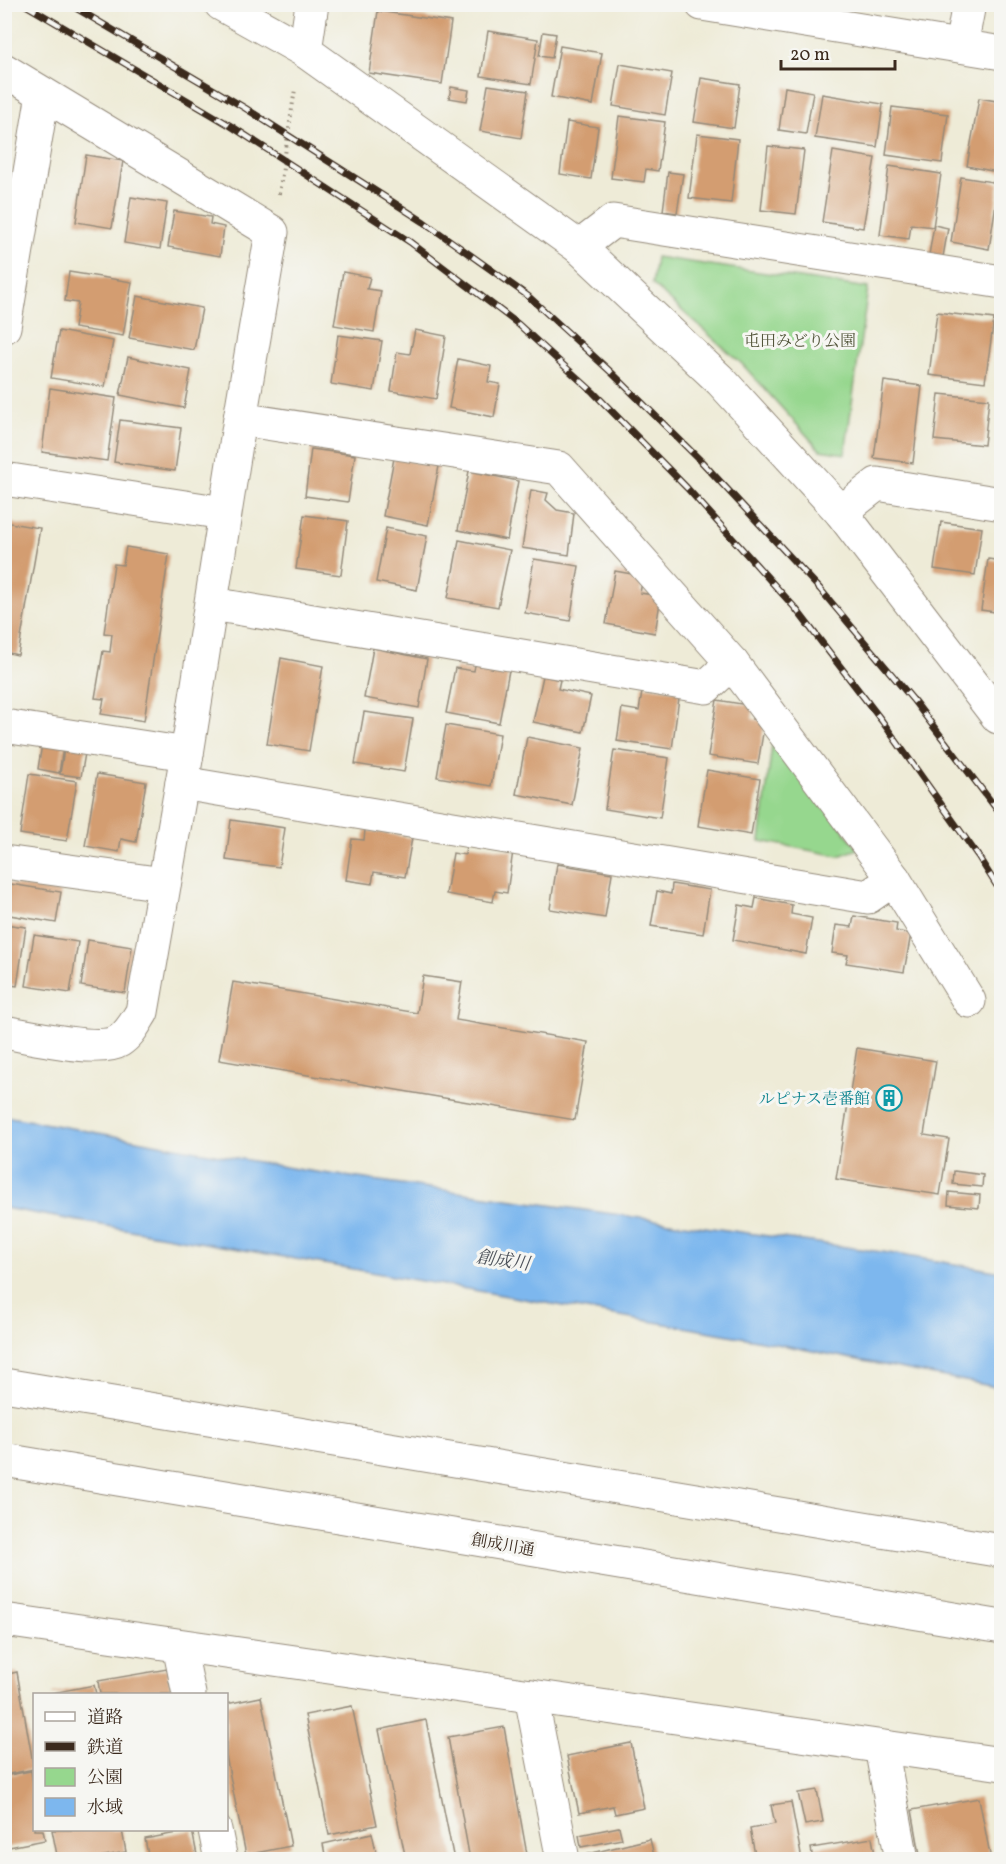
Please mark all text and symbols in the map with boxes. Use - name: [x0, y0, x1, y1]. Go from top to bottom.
- scale bar: [781, 33, 895, 71]
- text: 20 m: [790, 43, 830, 68]
- park label: 屯田みどり公園: [744, 331, 856, 353]
- building icon: ルピナス壱番館: [874, 1083, 904, 1113]
- place label: ルピナス壱番館: [759, 1089, 870, 1111]
- water label: 創成川: [474, 1245, 533, 1278]
- street label: 創成川通: [469, 1530, 536, 1562]
- legend: [33, 1693, 228, 1831]
- text: 道路: [87, 1706, 123, 1731]
- text: 鉄道: [87, 1736, 123, 1761]
- text: 公園: [87, 1766, 123, 1791]
- text: 水域: [87, 1796, 123, 1821]

